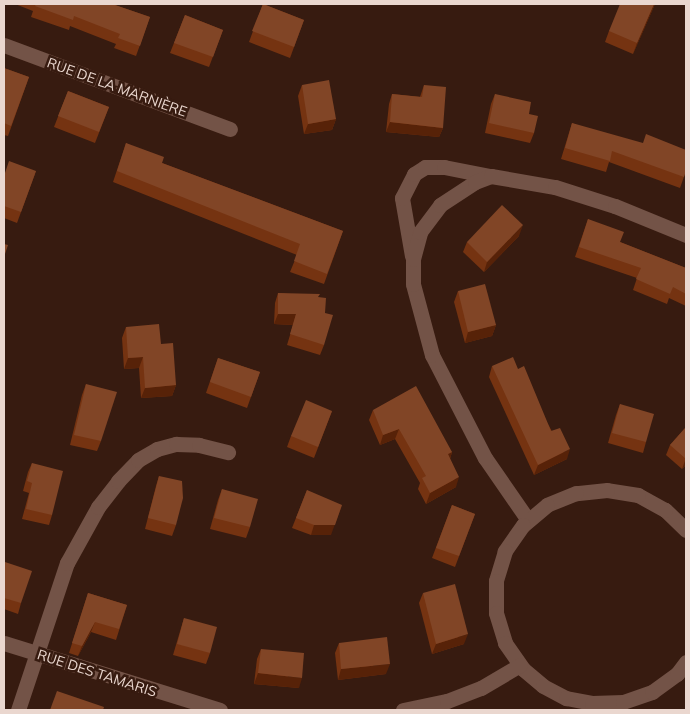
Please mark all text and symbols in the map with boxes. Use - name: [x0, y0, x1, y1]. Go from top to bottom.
- street label: RUE DE LA MARNIÈRE: [45, 54, 189, 120]
- street label: RUE DES TAMARIS: [35, 646, 159, 700]

